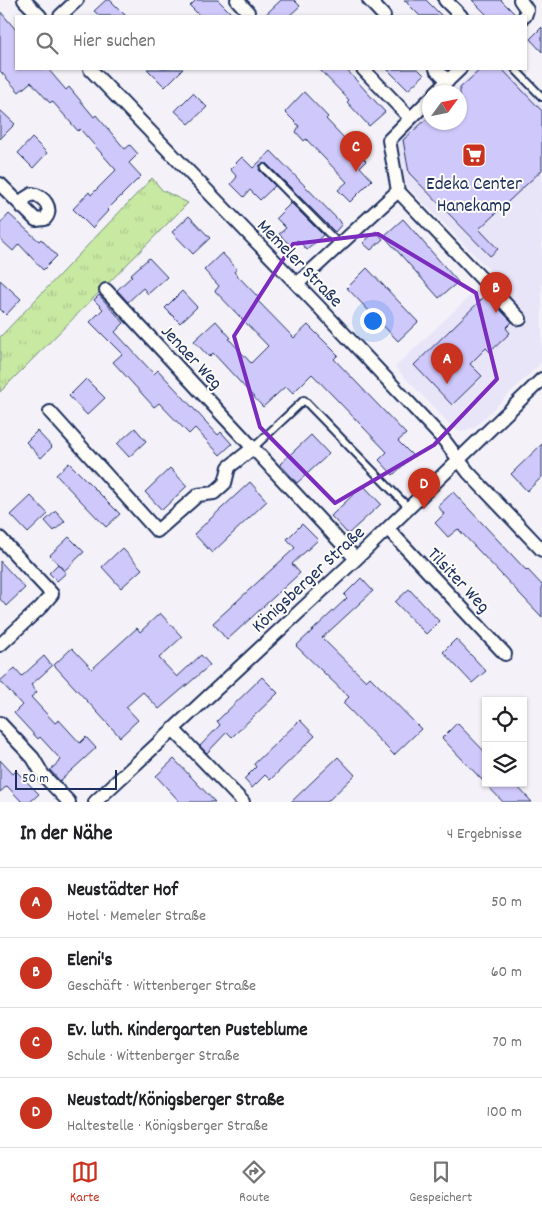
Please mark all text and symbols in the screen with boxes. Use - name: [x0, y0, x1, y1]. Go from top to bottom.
- search box: [15, 15, 527, 70]
- icon: search: [33, 29, 61, 57]
- text: Hier suchen: [73, 29, 156, 56]
- north arrow: [422, 85, 467, 130]
- pin: C: [340, 131, 372, 172]
- supermarket icon: Edeka Center Hanekamp: [461, 142, 487, 168]
- place label: Edeka Center Hanekamp: [426, 172, 522, 221]
- street label: Memeler Straße: [249, 214, 348, 315]
- pin: B: [480, 272, 512, 313]
- your location: [360, 308, 386, 334]
- street label: Jenaer Weg: [153, 320, 228, 397]
- pin: A: [431, 343, 463, 384]
- pin: D: [408, 468, 440, 509]
- street label: Königsberger Straße: [247, 521, 372, 640]
- street label: Tilsiter Weg: [420, 542, 495, 620]
- map controls: [482, 697, 527, 787]
- button: locate: [482, 697, 527, 742]
- button: layers: [482, 742, 527, 787]
- scale bar: [15, 767, 118, 790]
- text: 50 m: [22, 769, 49, 789]
- text: In der Nähe: [20, 820, 112, 850]
- text: 4 Ergebnisse: [447, 823, 522, 846]
- text: Neustädter Hof: [67, 878, 178, 905]
- text: A: [32, 891, 40, 914]
- text: 50 m: [491, 891, 522, 914]
- text: Hotel · Memeler Straße: [67, 905, 206, 928]
- text: Eleni's: [67, 948, 113, 975]
- text: B: [32, 961, 40, 984]
- text: 60 m: [491, 961, 522, 984]
- text: Geschäft · Wittenberger Straße: [67, 975, 256, 998]
- text: Ev. luth. Kindergarten Pusteblume: [67, 1018, 308, 1045]
- text: C: [32, 1031, 40, 1054]
- text: 70 m: [492, 1031, 522, 1054]
- text: Schule · Wittenberger Straße: [67, 1045, 240, 1068]
- text: Neustadt/Königsberger Straße: [67, 1088, 284, 1115]
- text: D: [32, 1101, 40, 1124]
- text: 100 m: [486, 1101, 522, 1124]
- text: Haltestelle · Königsberger Straße: [67, 1115, 268, 1138]
- tab: Karte: [70, 1158, 99, 1208]
- tab: Route: [239, 1158, 270, 1208]
- tab: Gespeichert: [409, 1158, 472, 1208]

